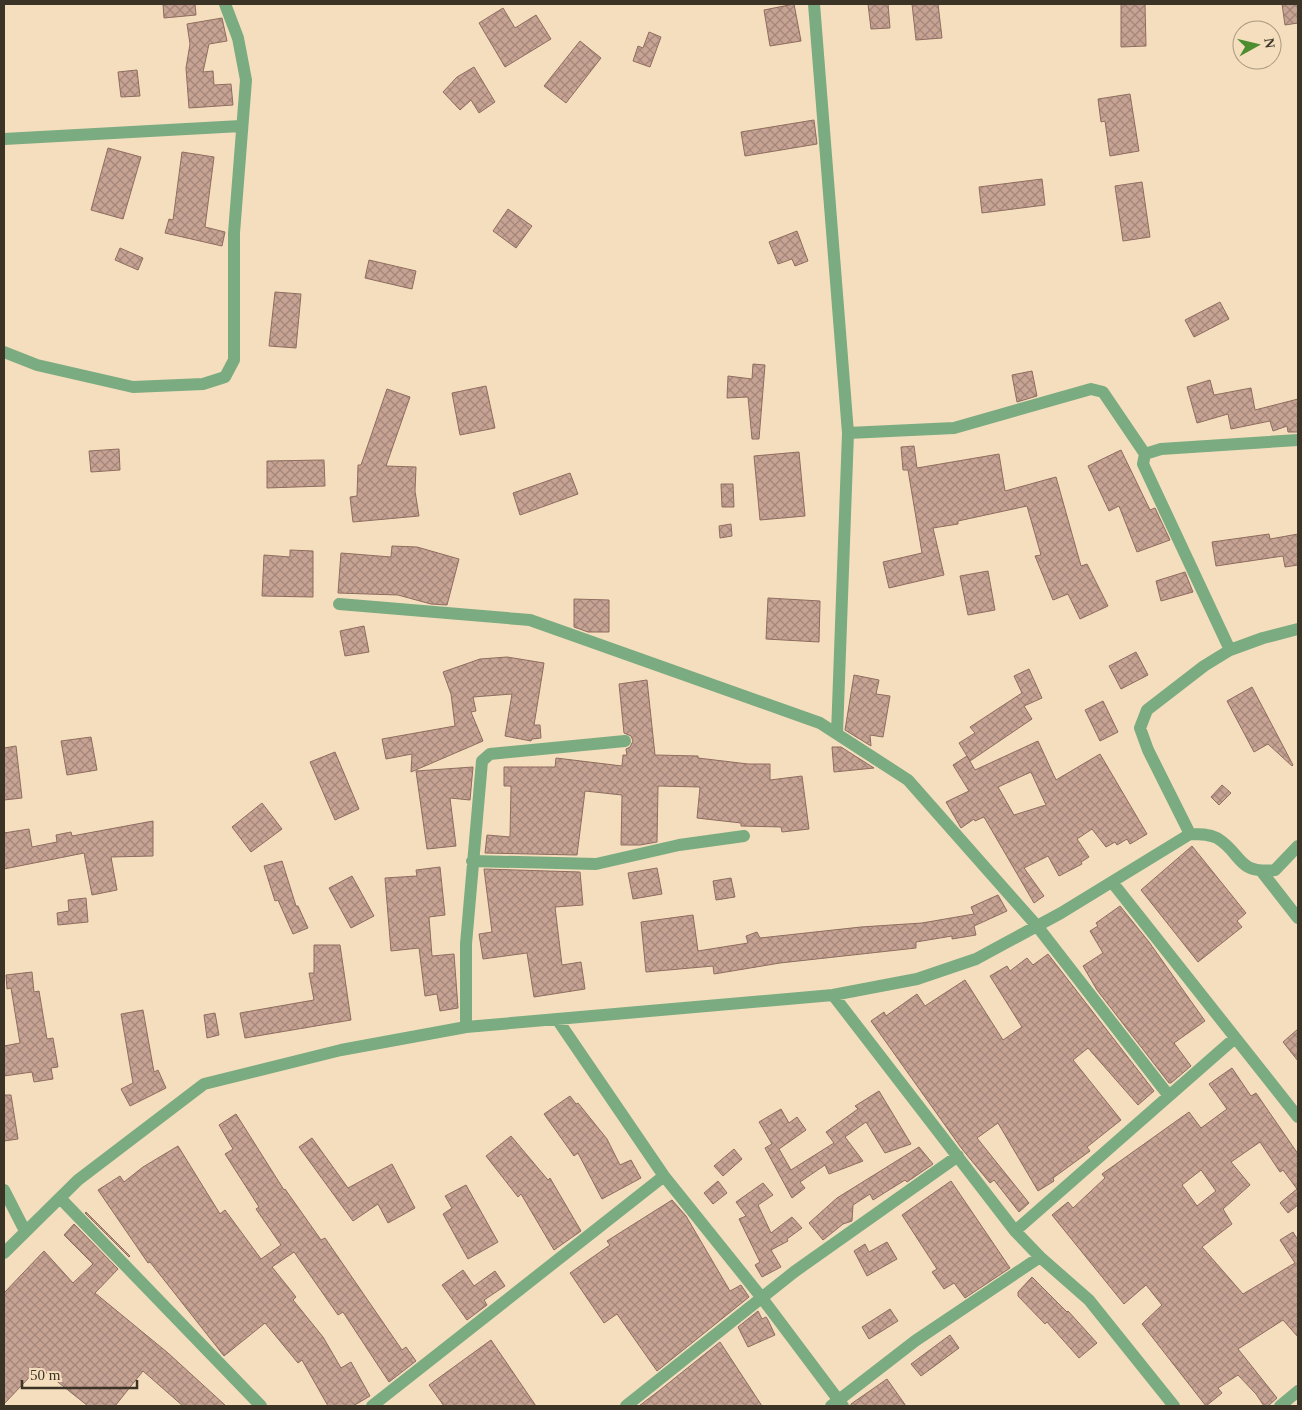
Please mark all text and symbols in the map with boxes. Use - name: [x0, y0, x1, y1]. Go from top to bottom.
- north arrow: [1232, 20, 1282, 70]
- text: N: [1261, 37, 1278, 49]
- scale bar: [22, 1358, 138, 1390]
- text: 50 m: [30, 1367, 61, 1383]

